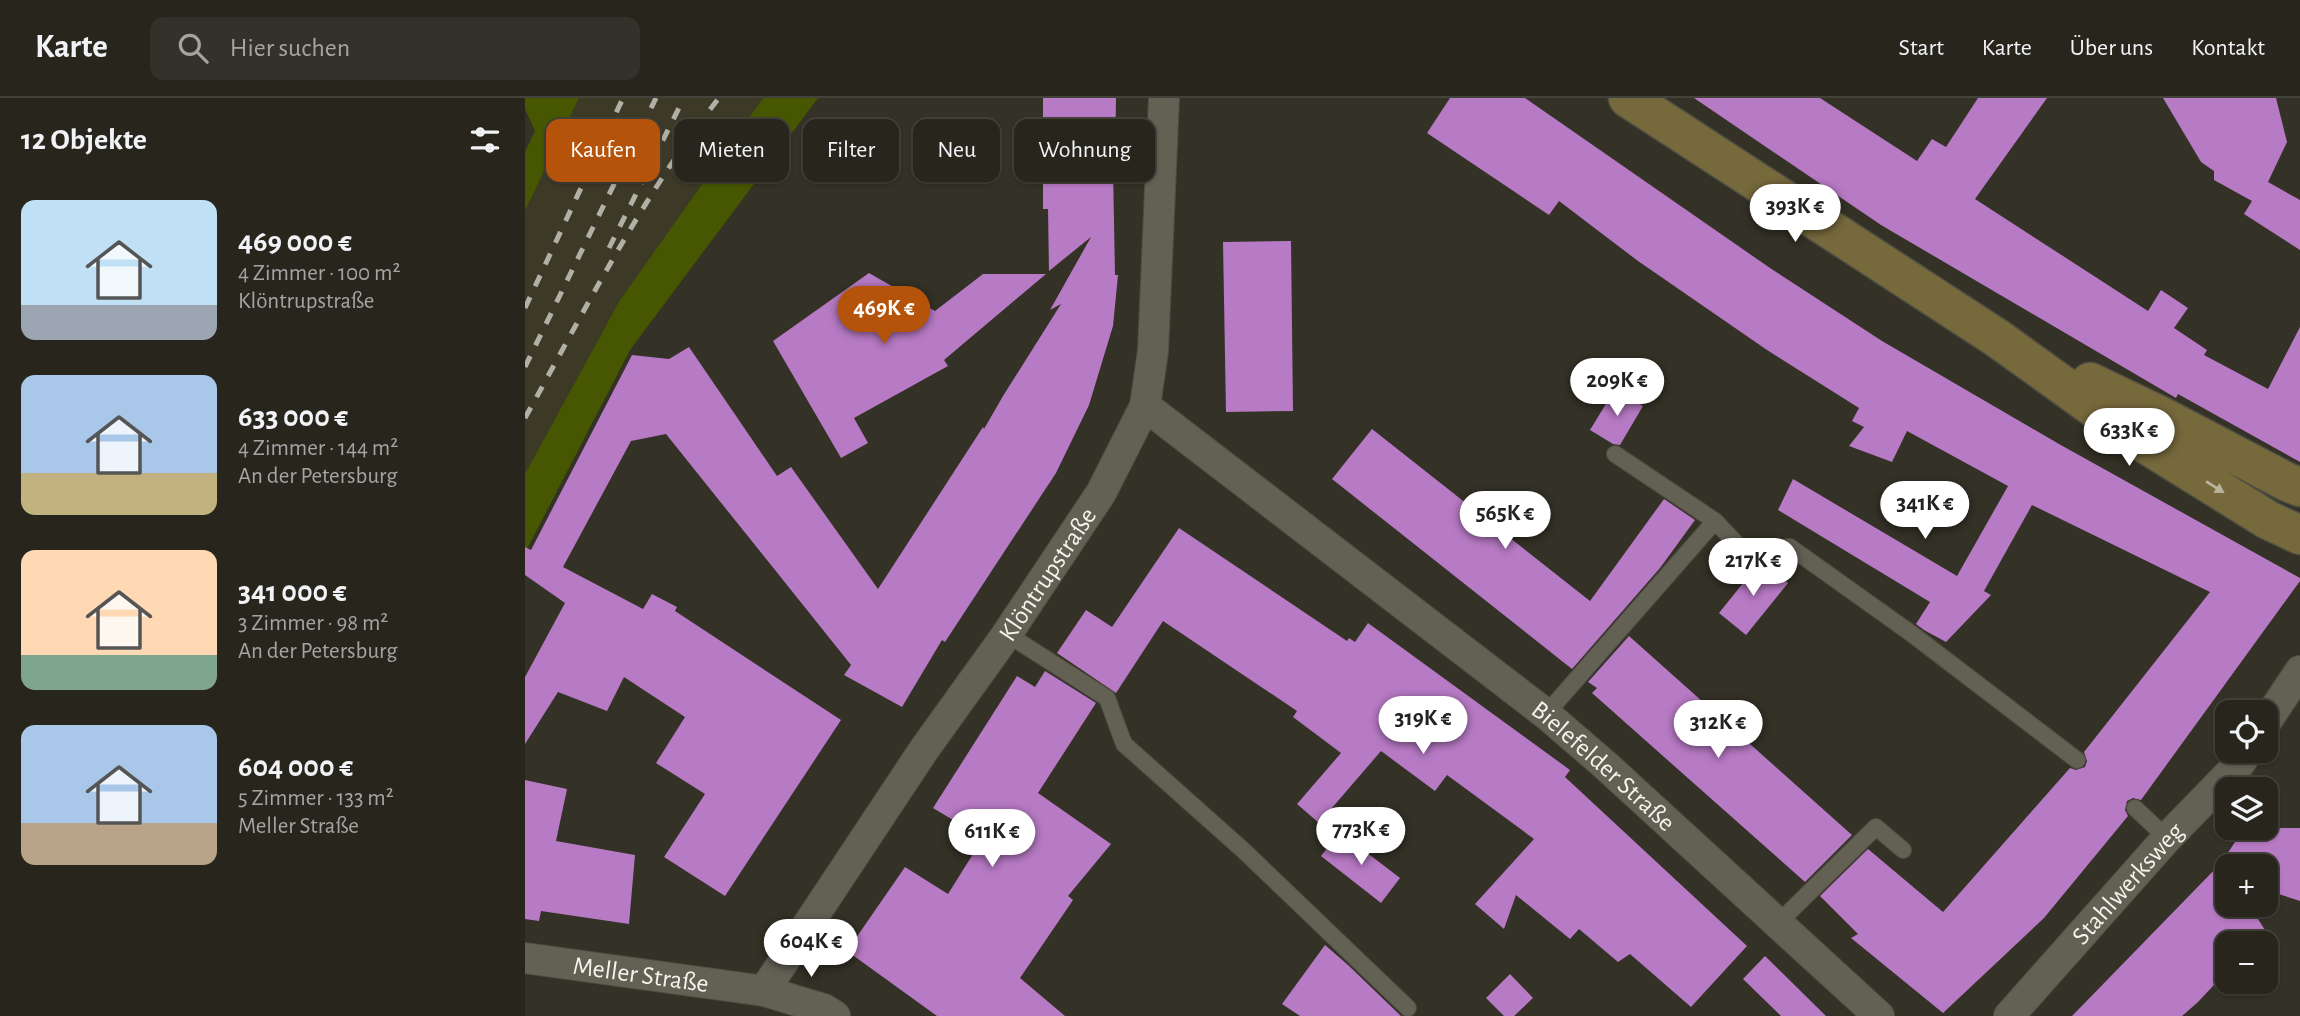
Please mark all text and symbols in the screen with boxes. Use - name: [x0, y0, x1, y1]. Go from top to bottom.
- search box: [150, 17, 640, 80]
- icon: search: [174, 29, 212, 67]
- text: Karte: [35, 31, 108, 64]
- text: Hier suchen: [230, 35, 350, 61]
- text: Start: [1899, 36, 1944, 60]
- text: Karte: [1982, 36, 2032, 60]
- text: Über uns: [2070, 36, 2153, 60]
- text: Kontakt: [2191, 36, 2265, 60]
- chip: Kaufen: [546, 119, 660, 182]
- chip: Mieten: [674, 119, 789, 182]
- chip: Filter: [803, 119, 899, 182]
- chip: Neu: [913, 119, 1000, 182]
- chip: Wohnung: [1014, 119, 1155, 182]
- icon: filters: [466, 121, 504, 159]
- text: 12 Objekte: [21, 125, 147, 155]
- pin: 393K €: [1738, 184, 1852, 244]
- text: 393K €: [1766, 195, 1824, 218]
- text: 469 000 €: [238, 227, 352, 257]
- icon: home: [77, 228, 161, 312]
- text: 4 Zimmer · 100 m²: [238, 262, 400, 285]
- pin: 469K €: [827, 286, 941, 346]
- text: Klöntrupstraße: [238, 290, 374, 313]
- text: 469K €: [853, 297, 915, 320]
- pin: 209K €: [1560, 358, 1674, 418]
- text: 209K €: [1586, 369, 1648, 392]
- text: 633 000 €: [238, 402, 348, 432]
- icon: home: [77, 403, 161, 487]
- pin: 633K €: [2072, 408, 2186, 468]
- text: 633K €: [2100, 419, 2158, 442]
- text: 4 Zimmer · 144 m²: [238, 437, 398, 460]
- text: An der Petersburg: [238, 465, 398, 488]
- one-way arrow: [2205, 480, 2224, 493]
- pin: 341K €: [1868, 482, 1982, 541]
- pin: 565K €: [1448, 491, 1562, 551]
- text: 341K €: [1896, 492, 1954, 515]
- text: 565K €: [1476, 502, 1534, 525]
- street label: Klöntrupstraße: [994, 503, 1101, 646]
- pin: 217K €: [1696, 538, 1810, 598]
- text: 217K €: [1725, 549, 1781, 572]
- text: 341 000 €: [238, 577, 347, 607]
- icon: home: [77, 578, 161, 662]
- text: 3 Zimmer · 98 m²: [238, 612, 388, 635]
- text: An der Petersburg: [238, 640, 398, 663]
- pin: 319K €: [1366, 696, 1480, 756]
- street label: Bielefelder Straße: [1527, 696, 1680, 836]
- pin: 312K €: [1661, 700, 1775, 760]
- map controls: [2215, 700, 2278, 994]
- button: locate: [2215, 700, 2278, 763]
- text: 319K €: [1395, 707, 1451, 730]
- text: 312K €: [1690, 711, 1746, 734]
- text: 604 000 €: [238, 752, 353, 782]
- icon: home: [77, 753, 161, 837]
- button: layers: [2215, 777, 2278, 840]
- text: 5 Zimmer · 133 m²: [238, 787, 394, 810]
- pin: 773K €: [1304, 808, 1418, 867]
- pin: 611K €: [935, 810, 1049, 869]
- text: Meller Straße: [238, 815, 359, 838]
- text: 773K €: [1332, 818, 1390, 841]
- street label: Stahlwerksweg: [2067, 818, 2189, 949]
- text: 611K €: [964, 820, 1020, 843]
- button: +: [2215, 854, 2278, 917]
- pin: 604K €: [754, 920, 868, 979]
- text: 604K €: [780, 930, 842, 953]
- button: −: [2215, 931, 2278, 994]
- street label: Meller Straße: [571, 953, 710, 997]

